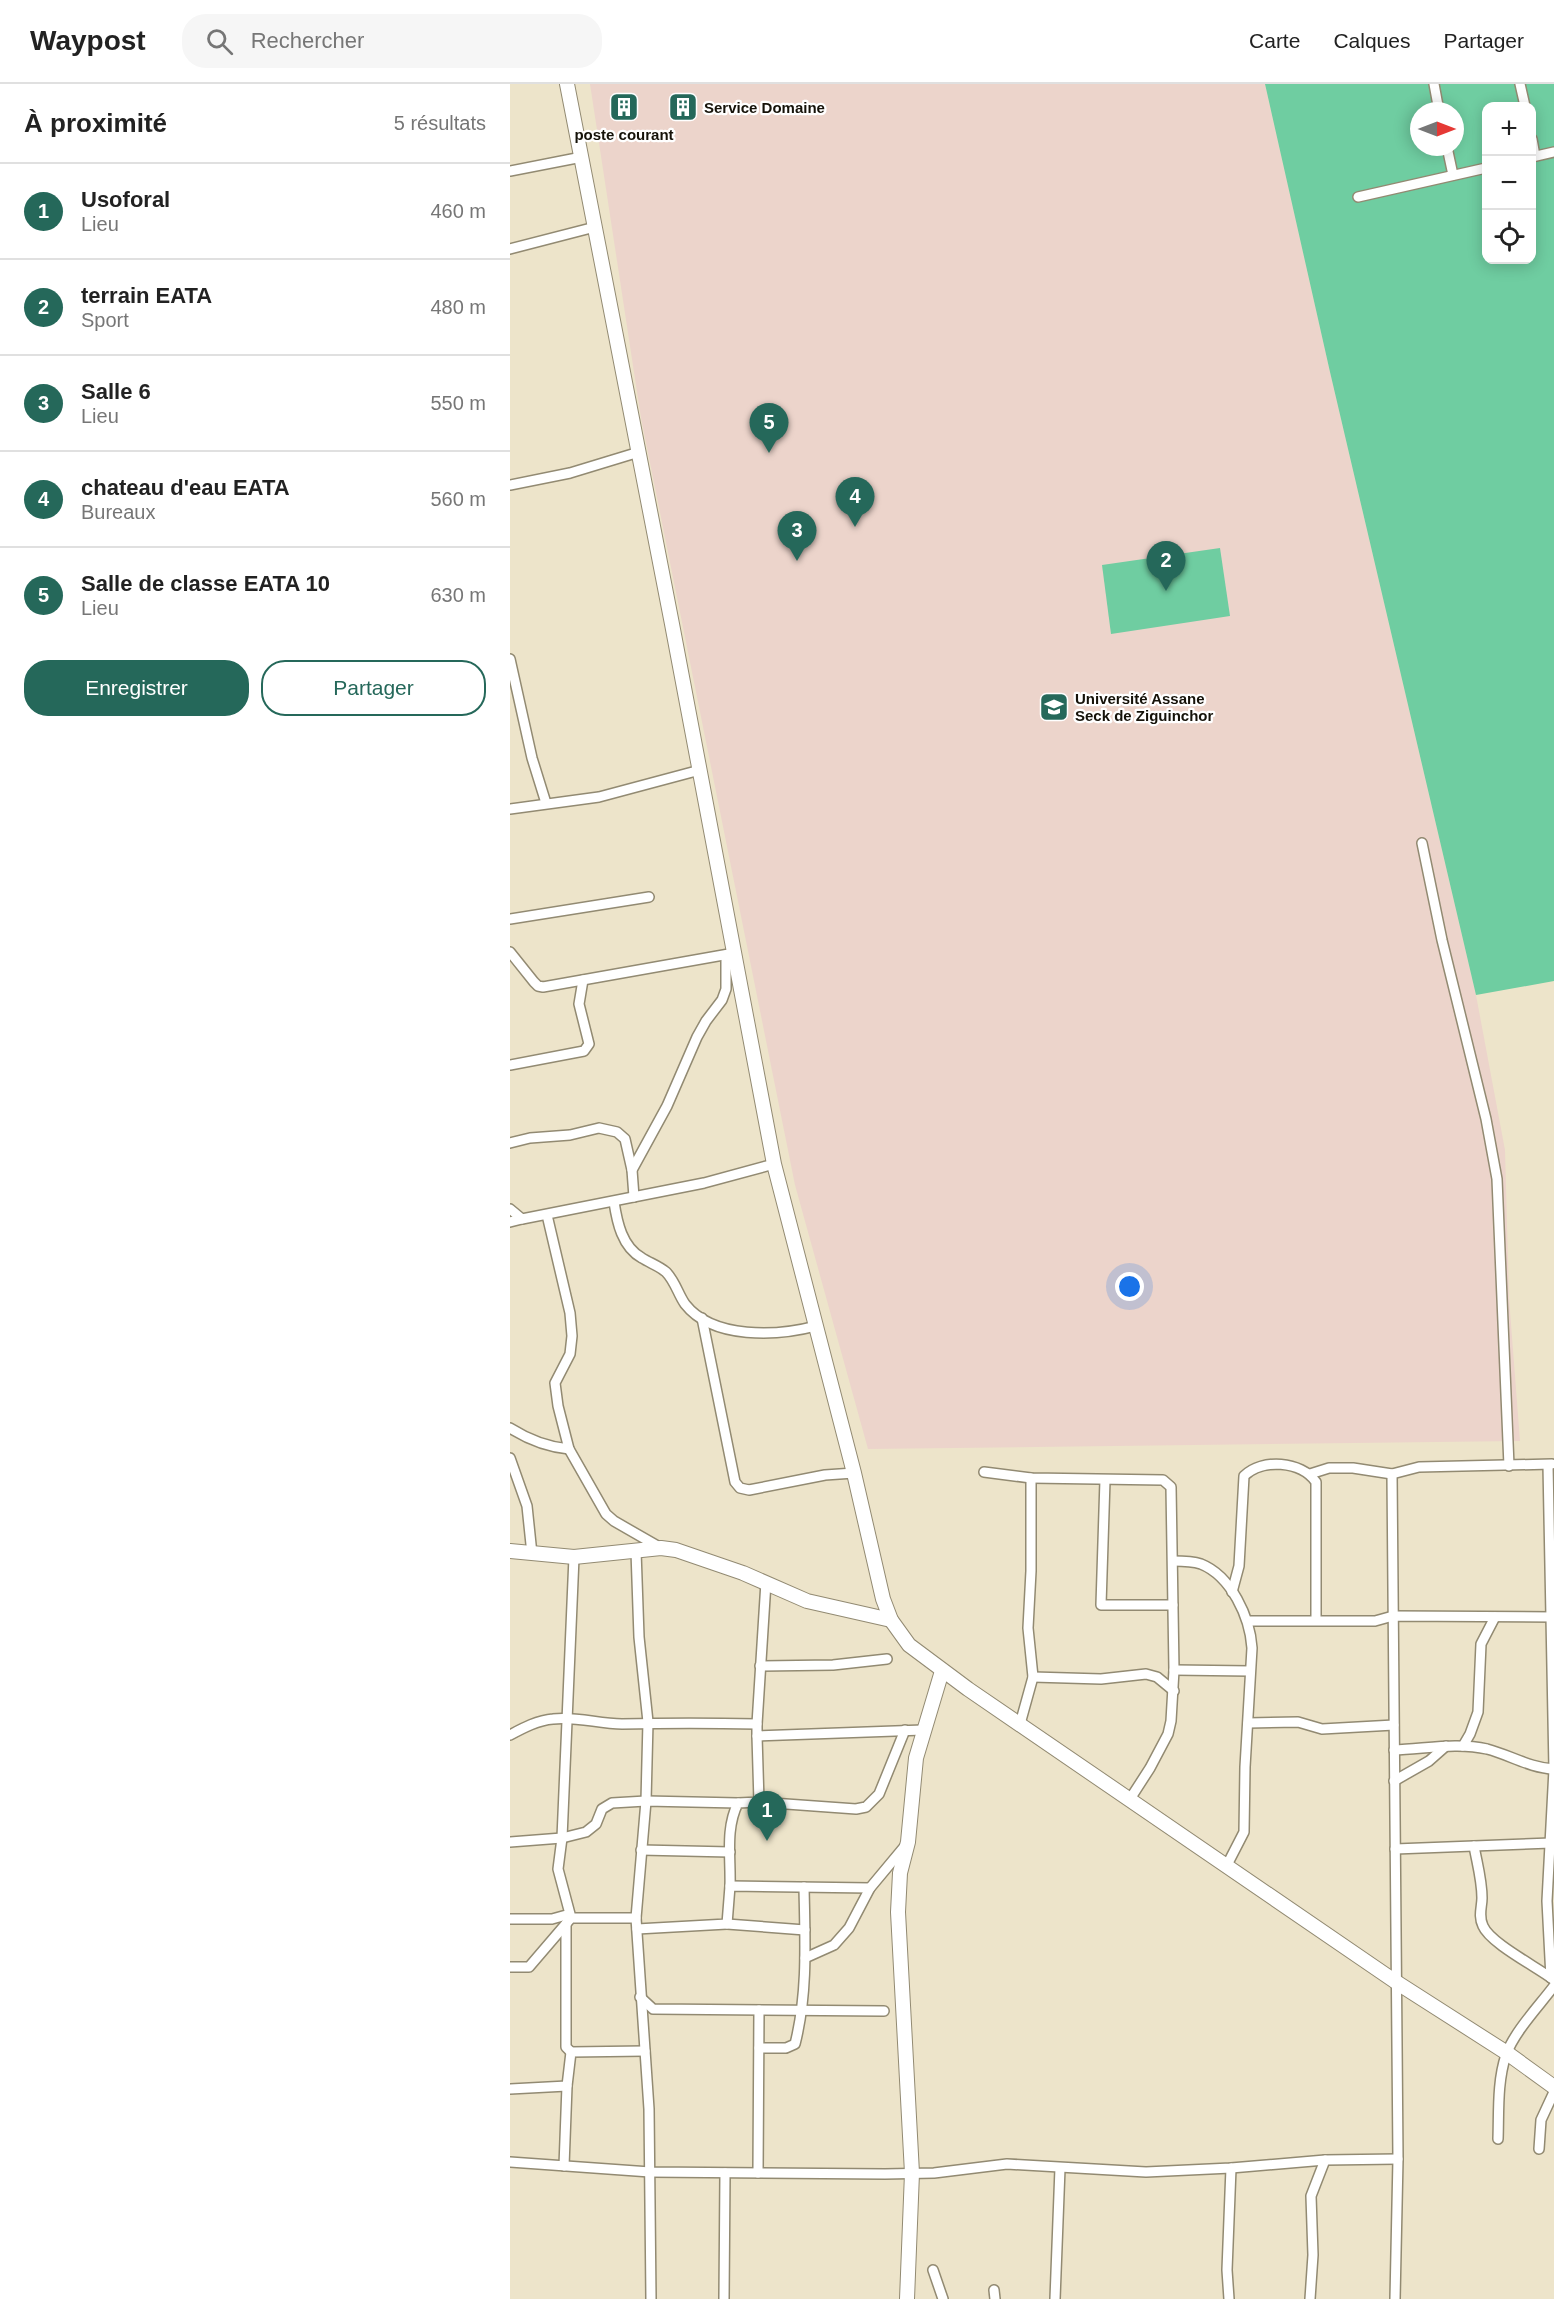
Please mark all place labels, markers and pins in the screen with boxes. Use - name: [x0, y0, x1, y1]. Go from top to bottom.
- building icon: poste courant: [608, 91, 640, 123]
- building icon: Service Domaine: [667, 91, 699, 123]
- place label: Service Domaine: [704, 99, 825, 116]
- place label: poste courant: [574, 126, 674, 143]
- pin: 5: [750, 404, 788, 453]
- pin: 4: [836, 478, 874, 527]
- pin: 3: [778, 512, 816, 561]
- pin: 2: [1146, 542, 1186, 591]
- place label: Université Assane Seck de Ziguinchor: [1075, 690, 1214, 724]
- school or university icon: Université Assane Seck de Ziguinchor: [1038, 691, 1070, 723]
- pin: 1: [748, 1792, 786, 1841]

